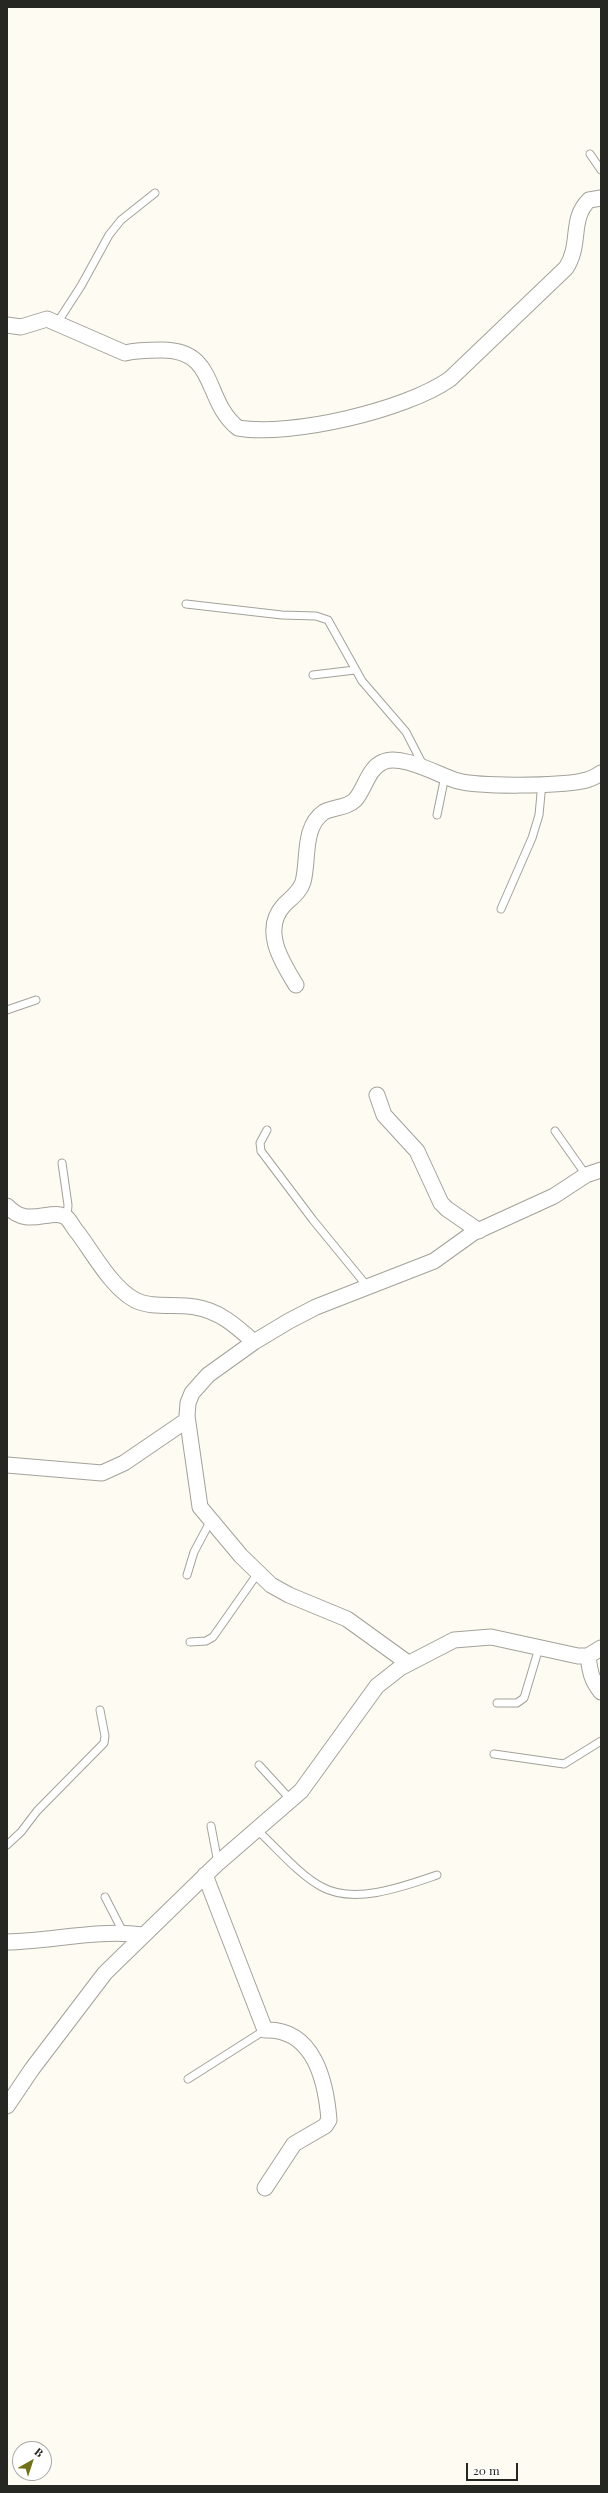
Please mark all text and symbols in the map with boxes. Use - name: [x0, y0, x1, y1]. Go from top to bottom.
- north arrow: [12, 2441, 52, 2481]
- text: B: [32, 2444, 47, 2460]
- scale bar: [468, 2455, 520, 2481]
- text: 20 m: [473, 2462, 500, 2478]

